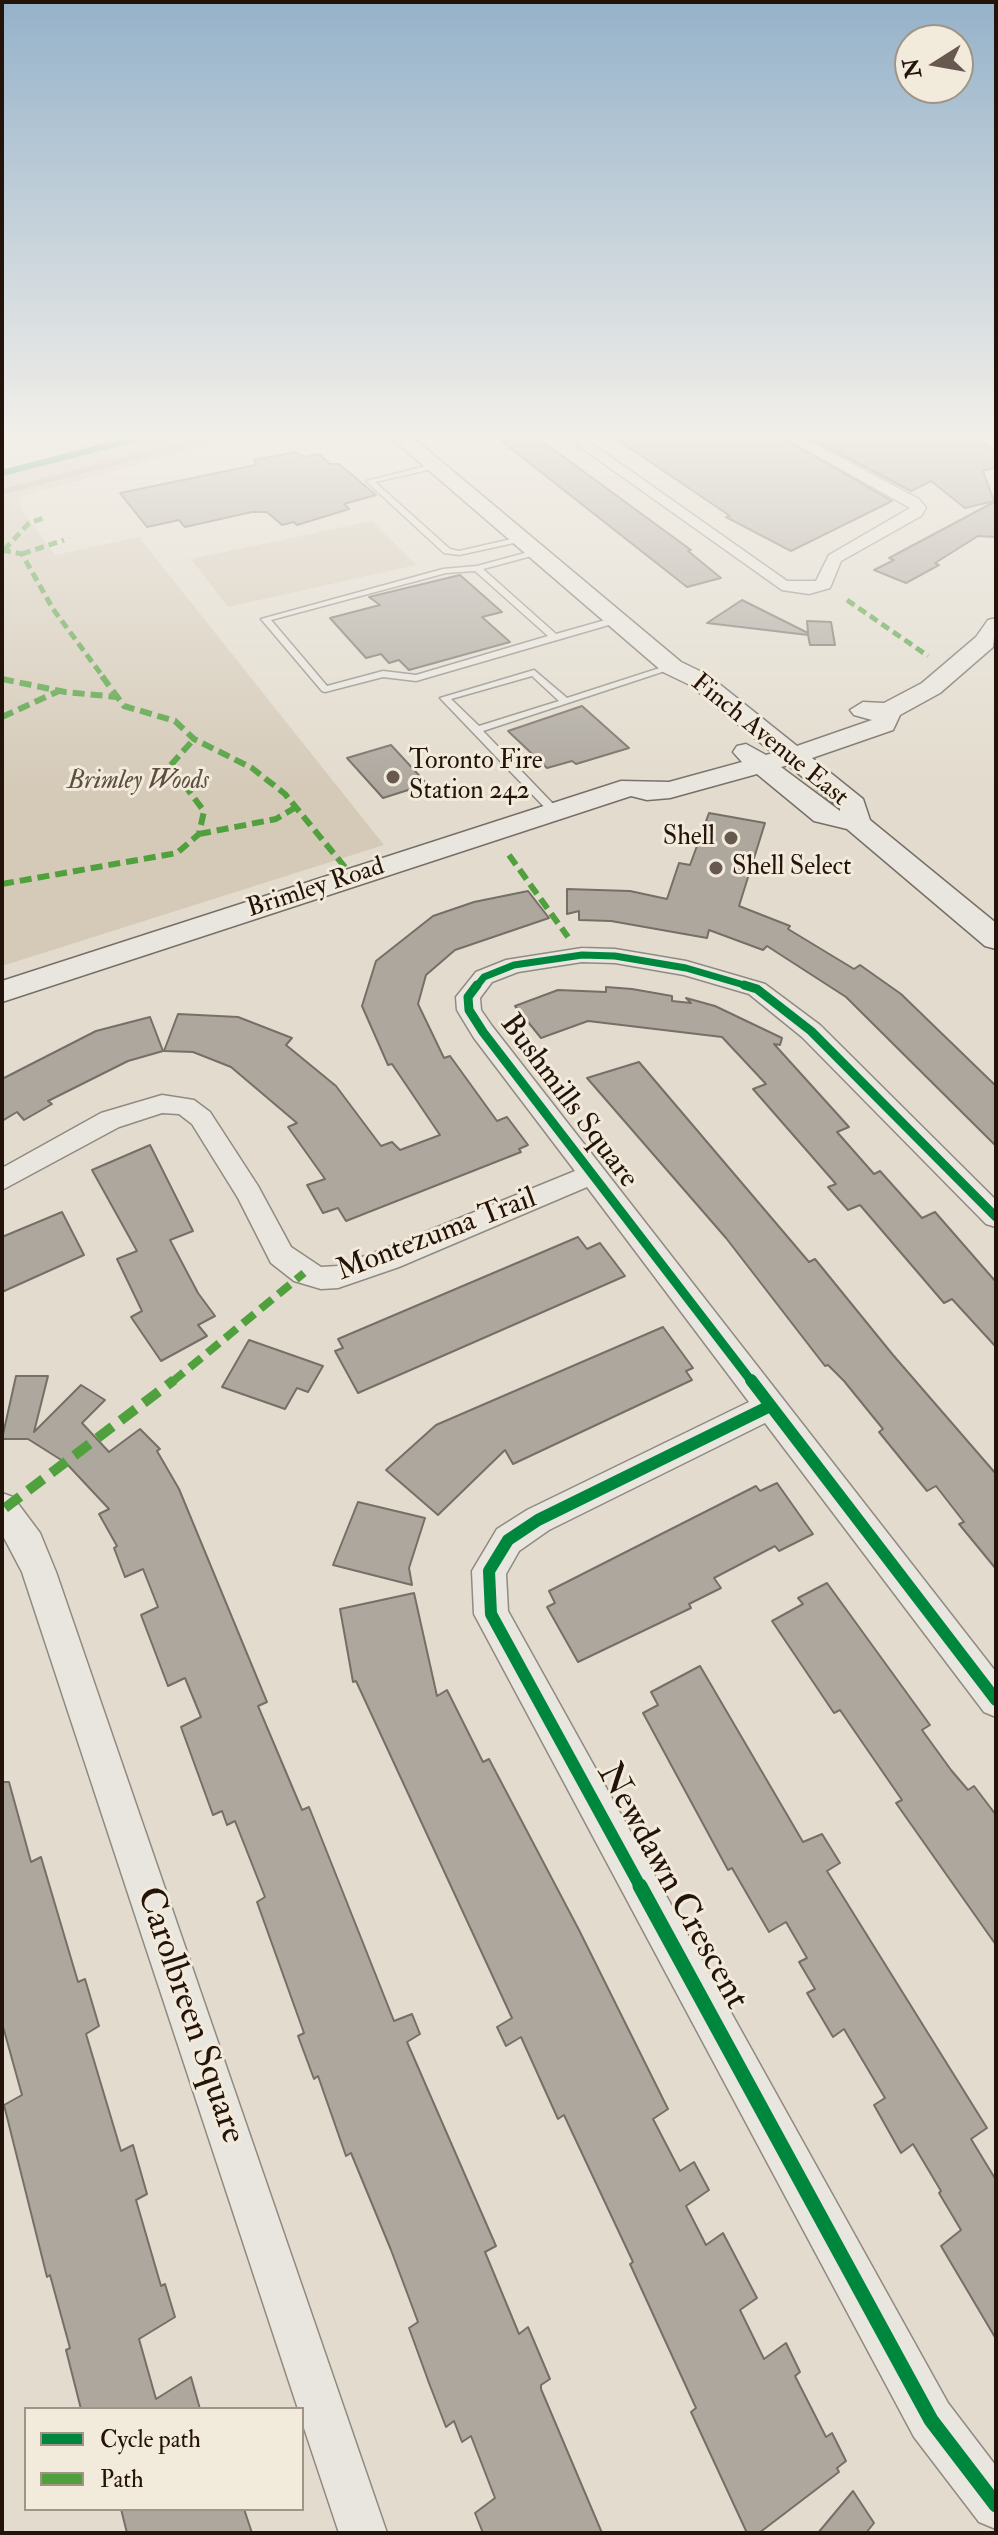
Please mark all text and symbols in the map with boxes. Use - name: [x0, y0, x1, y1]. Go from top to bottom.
- north arrow: [894, 24, 974, 104]
- text: N: [897, 56, 928, 81]
- street label: Finch Avenue East: [684, 668, 854, 814]
- place label: Toronto Fire Station 242: [409, 746, 543, 808]
- park label: Brimley Woods: [67, 766, 209, 798]
- marker: Toronto Fire Station 242: [384, 768, 402, 786]
- place label: Shell: [663, 822, 715, 854]
- marker: Shell: [722, 829, 740, 847]
- street label: Brimley Road: [243, 852, 389, 926]
- place label: Shell Select: [732, 852, 851, 884]
- marker: Shell Select: [707, 859, 725, 877]
- street label: Bushmills Square: [491, 1008, 645, 1196]
- street label: Montezuma Trail: [332, 1181, 542, 1291]
- street label: Newdawn Crescent: [585, 1756, 757, 2018]
- street label: Carolbreen Square: [125, 1882, 253, 2150]
- legend: [24, 2407, 304, 2511]
- text: Cycle path: [100, 2424, 201, 2455]
- text: Path: [100, 2464, 144, 2495]

